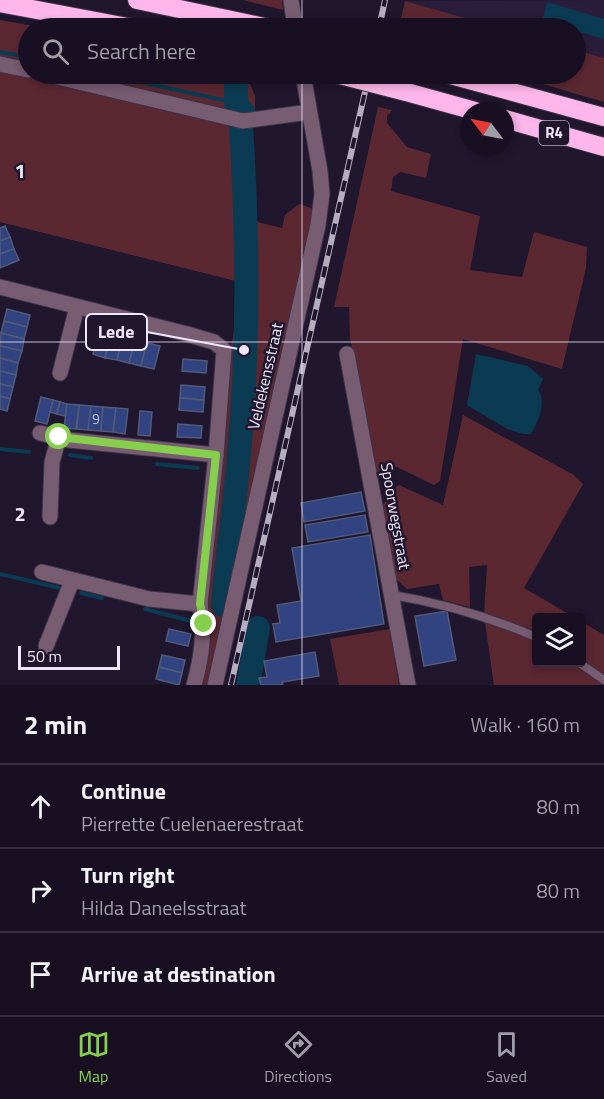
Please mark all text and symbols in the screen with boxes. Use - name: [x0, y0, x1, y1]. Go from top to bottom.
- search box: [18, 18, 586, 84]
- text: Search here: [87, 34, 196, 68]
- icon: search: [39, 35, 72, 68]
- north arrow: [460, 102, 514, 156]
- road number: R4: [539, 121, 569, 145]
- text: 1: [14, 155, 26, 186]
- callout: Lede: [86, 314, 147, 350]
- text: Lede: [98, 318, 134, 345]
- street label: Veldekensstraat: [241, 320, 289, 432]
- house number: 9: [92, 408, 100, 429]
- route start: [45, 423, 71, 449]
- street label: Spoorwegstraat: [375, 461, 417, 572]
- text: 2: [14, 498, 26, 529]
- route end: [190, 610, 216, 636]
- map controls: [532, 613, 586, 667]
- button: layers: [532, 613, 586, 667]
- scale bar: [18, 643, 120, 670]
- text: 50 m: [27, 644, 62, 668]
- text: 2 min: [24, 705, 87, 744]
- text: Walk · 160 m: [471, 709, 580, 740]
- text: Continue: [81, 774, 166, 808]
- icon: ahead: [24, 790, 57, 823]
- text: 80 m: [536, 791, 580, 822]
- text: Pierrette Cuelenaerestraat: [81, 808, 304, 839]
- text: Turn right: [81, 858, 175, 892]
- icon: right: [24, 874, 57, 907]
- text: 80 m: [536, 875, 580, 906]
- text: Hilda Daneelsstraat: [81, 892, 247, 923]
- text: Arrive at destination: [81, 957, 276, 991]
- icon: arrive: [24, 958, 57, 991]
- tab: Map: [77, 1028, 110, 1088]
- tab: Directions: [264, 1028, 332, 1088]
- tab: Saved: [486, 1028, 527, 1088]

